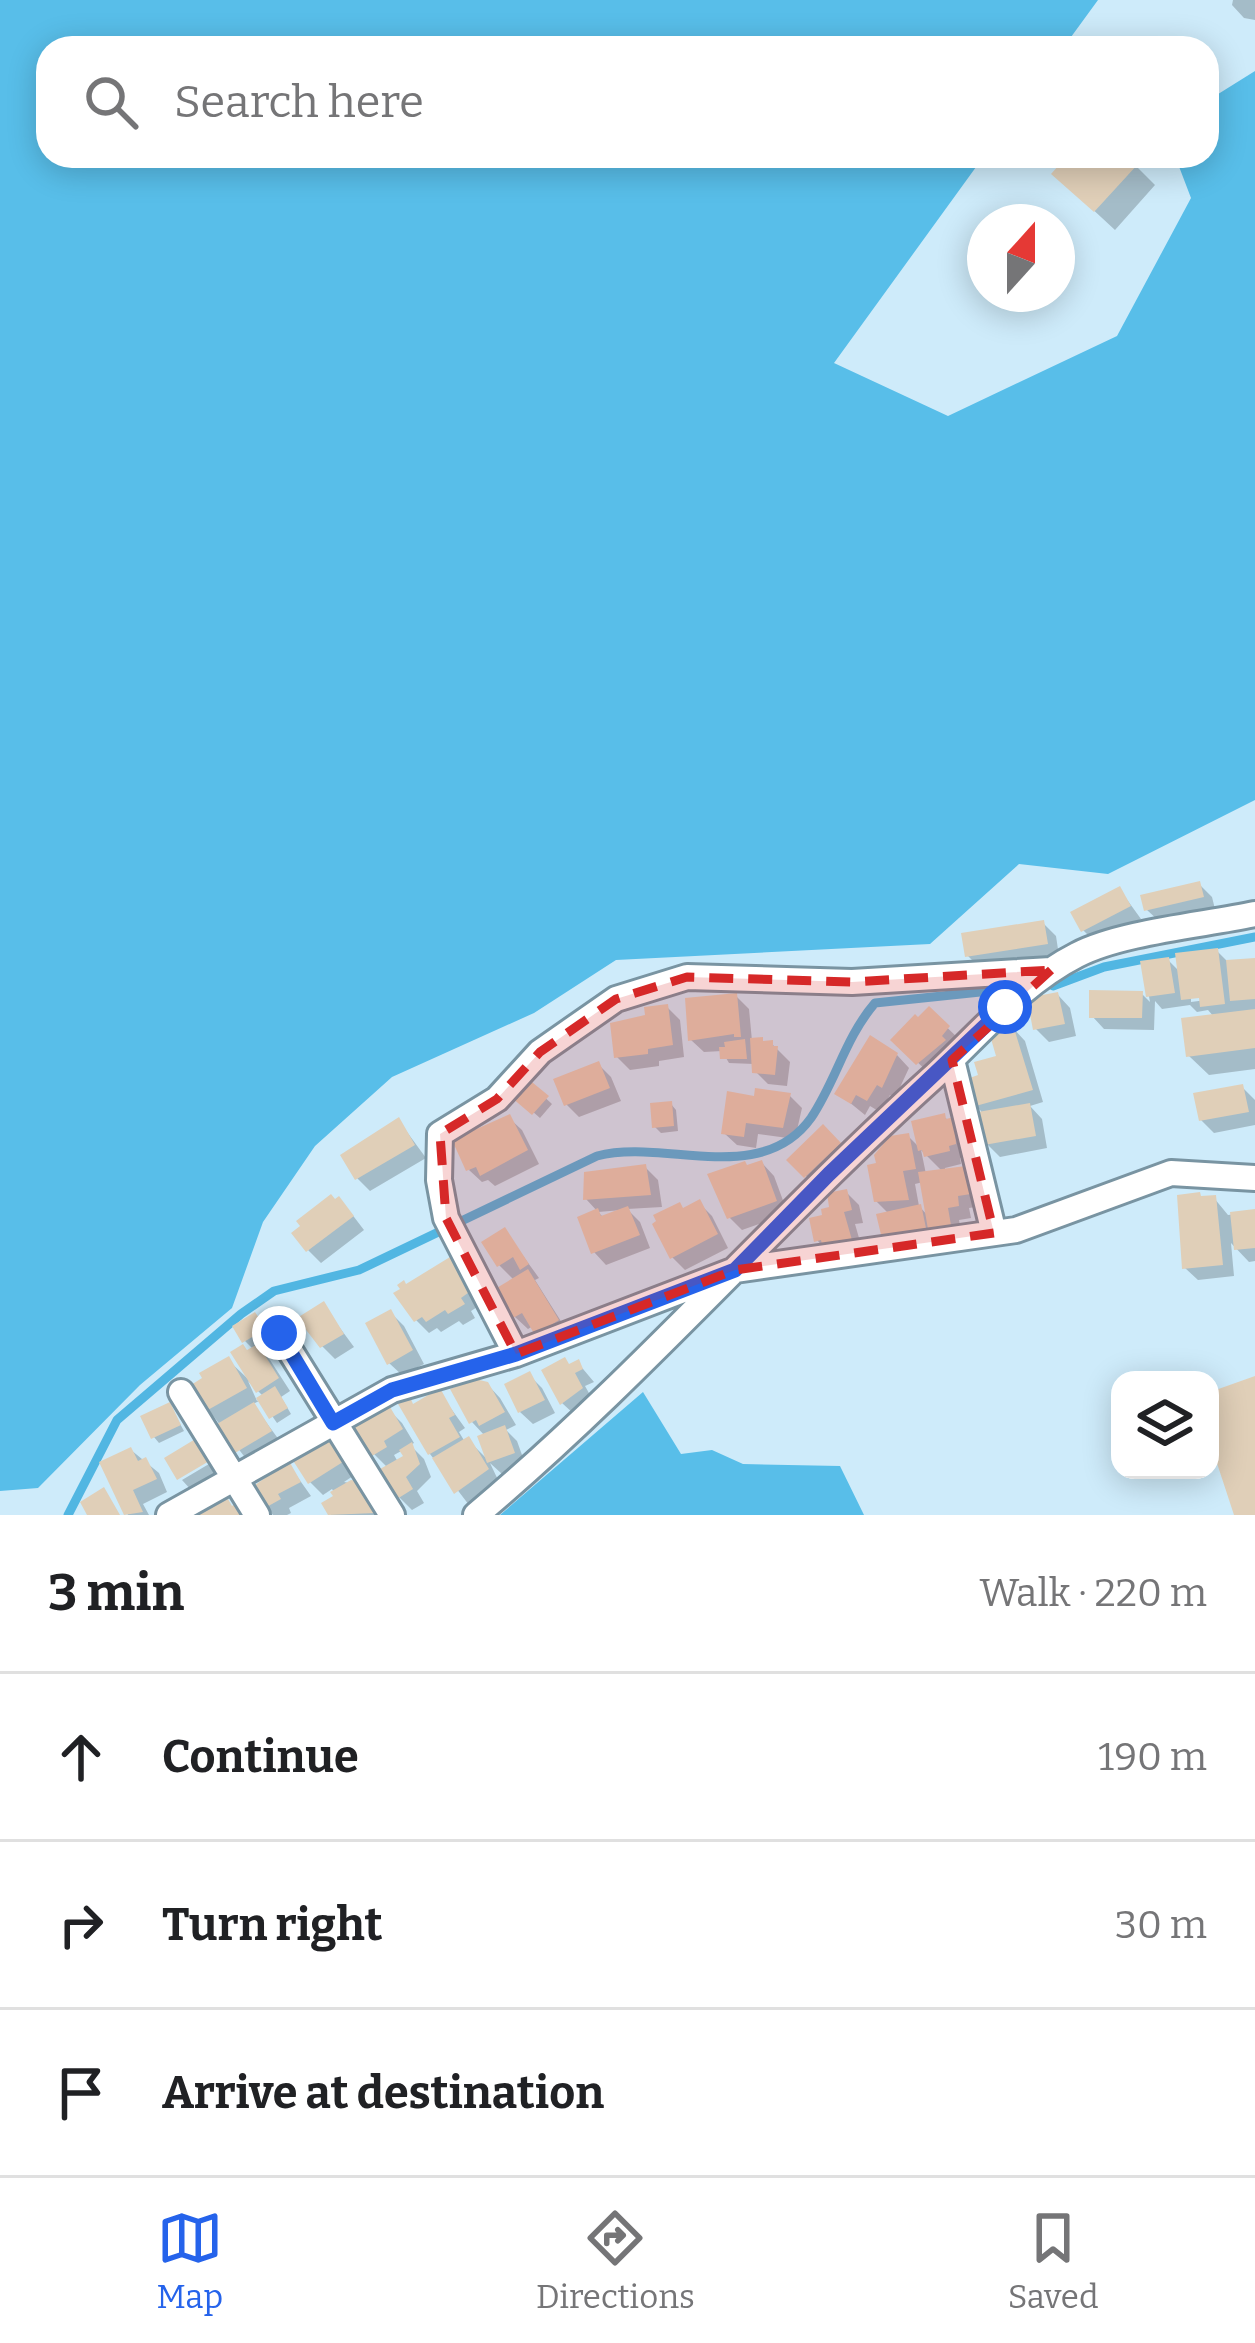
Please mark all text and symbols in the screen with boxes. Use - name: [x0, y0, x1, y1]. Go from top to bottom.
- search box: [36, 36, 1219, 168]
- icon: search: [78, 69, 144, 135]
- text: Search here: [174, 75, 424, 129]
- north arrow: [967, 204, 1075, 312]
- route start: [978, 980, 1032, 1034]
- route end: [252, 1306, 306, 1360]
- map controls: [1111, 1371, 1219, 1479]
- button: layers: [1111, 1371, 1219, 1479]
- text: 3 min: [48, 1562, 184, 1624]
- text: Walk · 220 m: [979, 1570, 1207, 1616]
- icon: ahead: [48, 1724, 114, 1790]
- text: Continue: [162, 1730, 359, 1784]
- text: 190 m: [1098, 1734, 1207, 1780]
- icon: right: [48, 1892, 114, 1958]
- text: Turn right: [162, 1898, 382, 1952]
- text: 30 m: [1115, 1902, 1207, 1948]
- icon: arrive: [48, 2060, 114, 2126]
- text: Arrive at destination: [162, 2066, 604, 2120]
- tab: Map: [157, 2205, 223, 2317]
- tab: Directions: [536, 2205, 695, 2317]
- tab: Saved: [1008, 2205, 1098, 2317]

